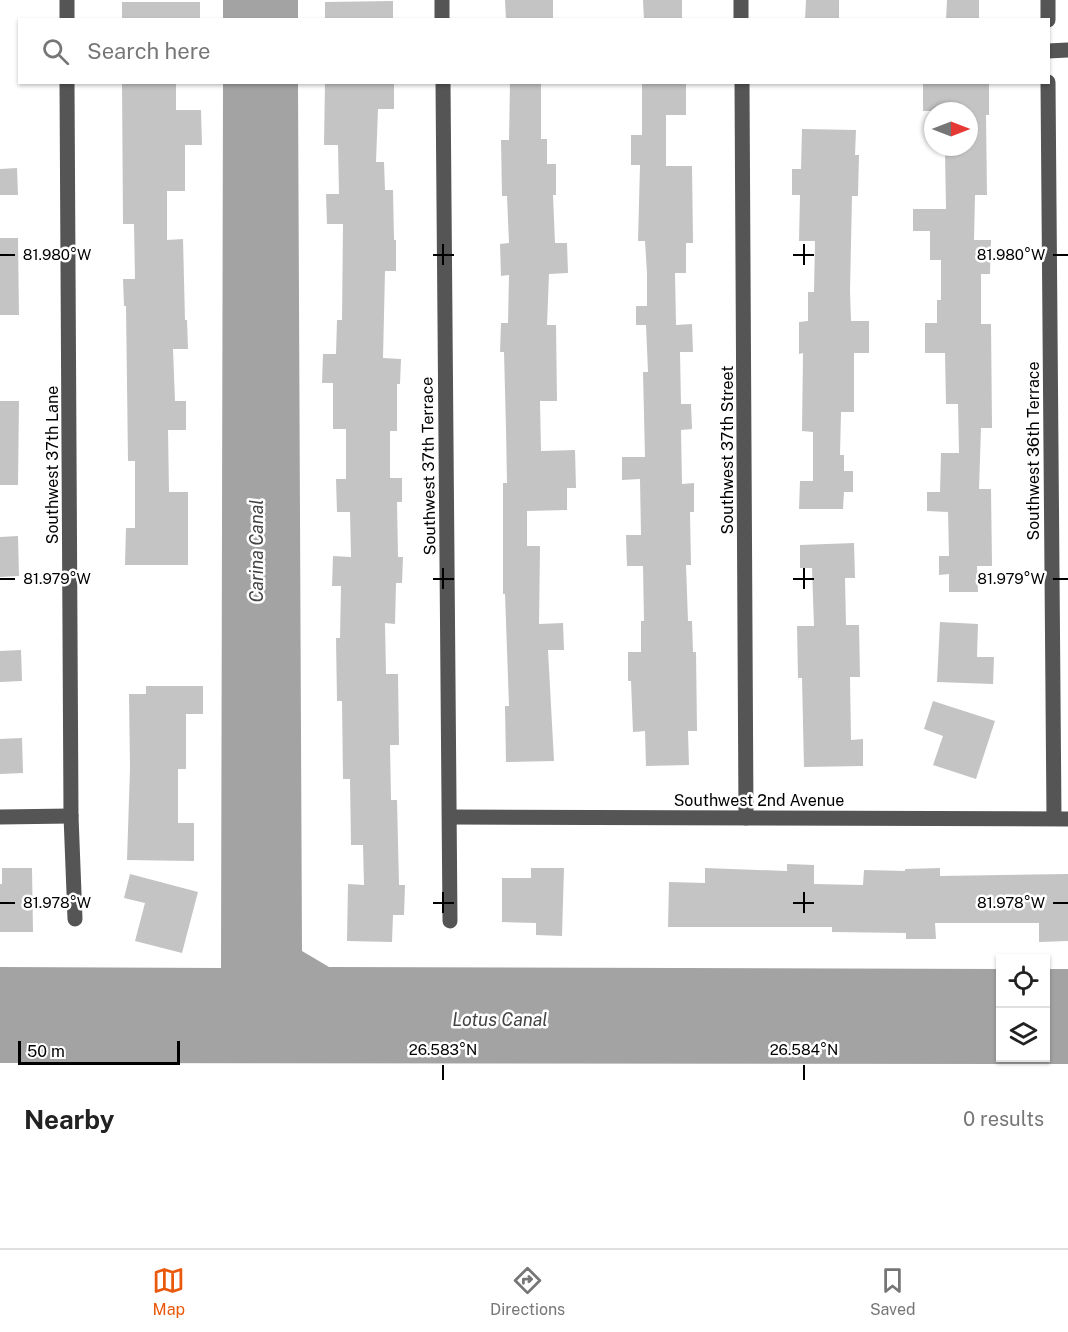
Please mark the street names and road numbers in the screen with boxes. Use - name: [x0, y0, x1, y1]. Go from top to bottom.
- street label: Southwest 36th Terrace: [1024, 361, 1043, 541]
- street label: Southwest 37th Street: [718, 365, 737, 535]
- street label: Southwest 37th Terrace: [417, 377, 440, 555]
- street label: Southwest 37th Lane: [43, 386, 62, 544]
- street label: Southwest 2nd Avenue: [674, 791, 844, 810]

